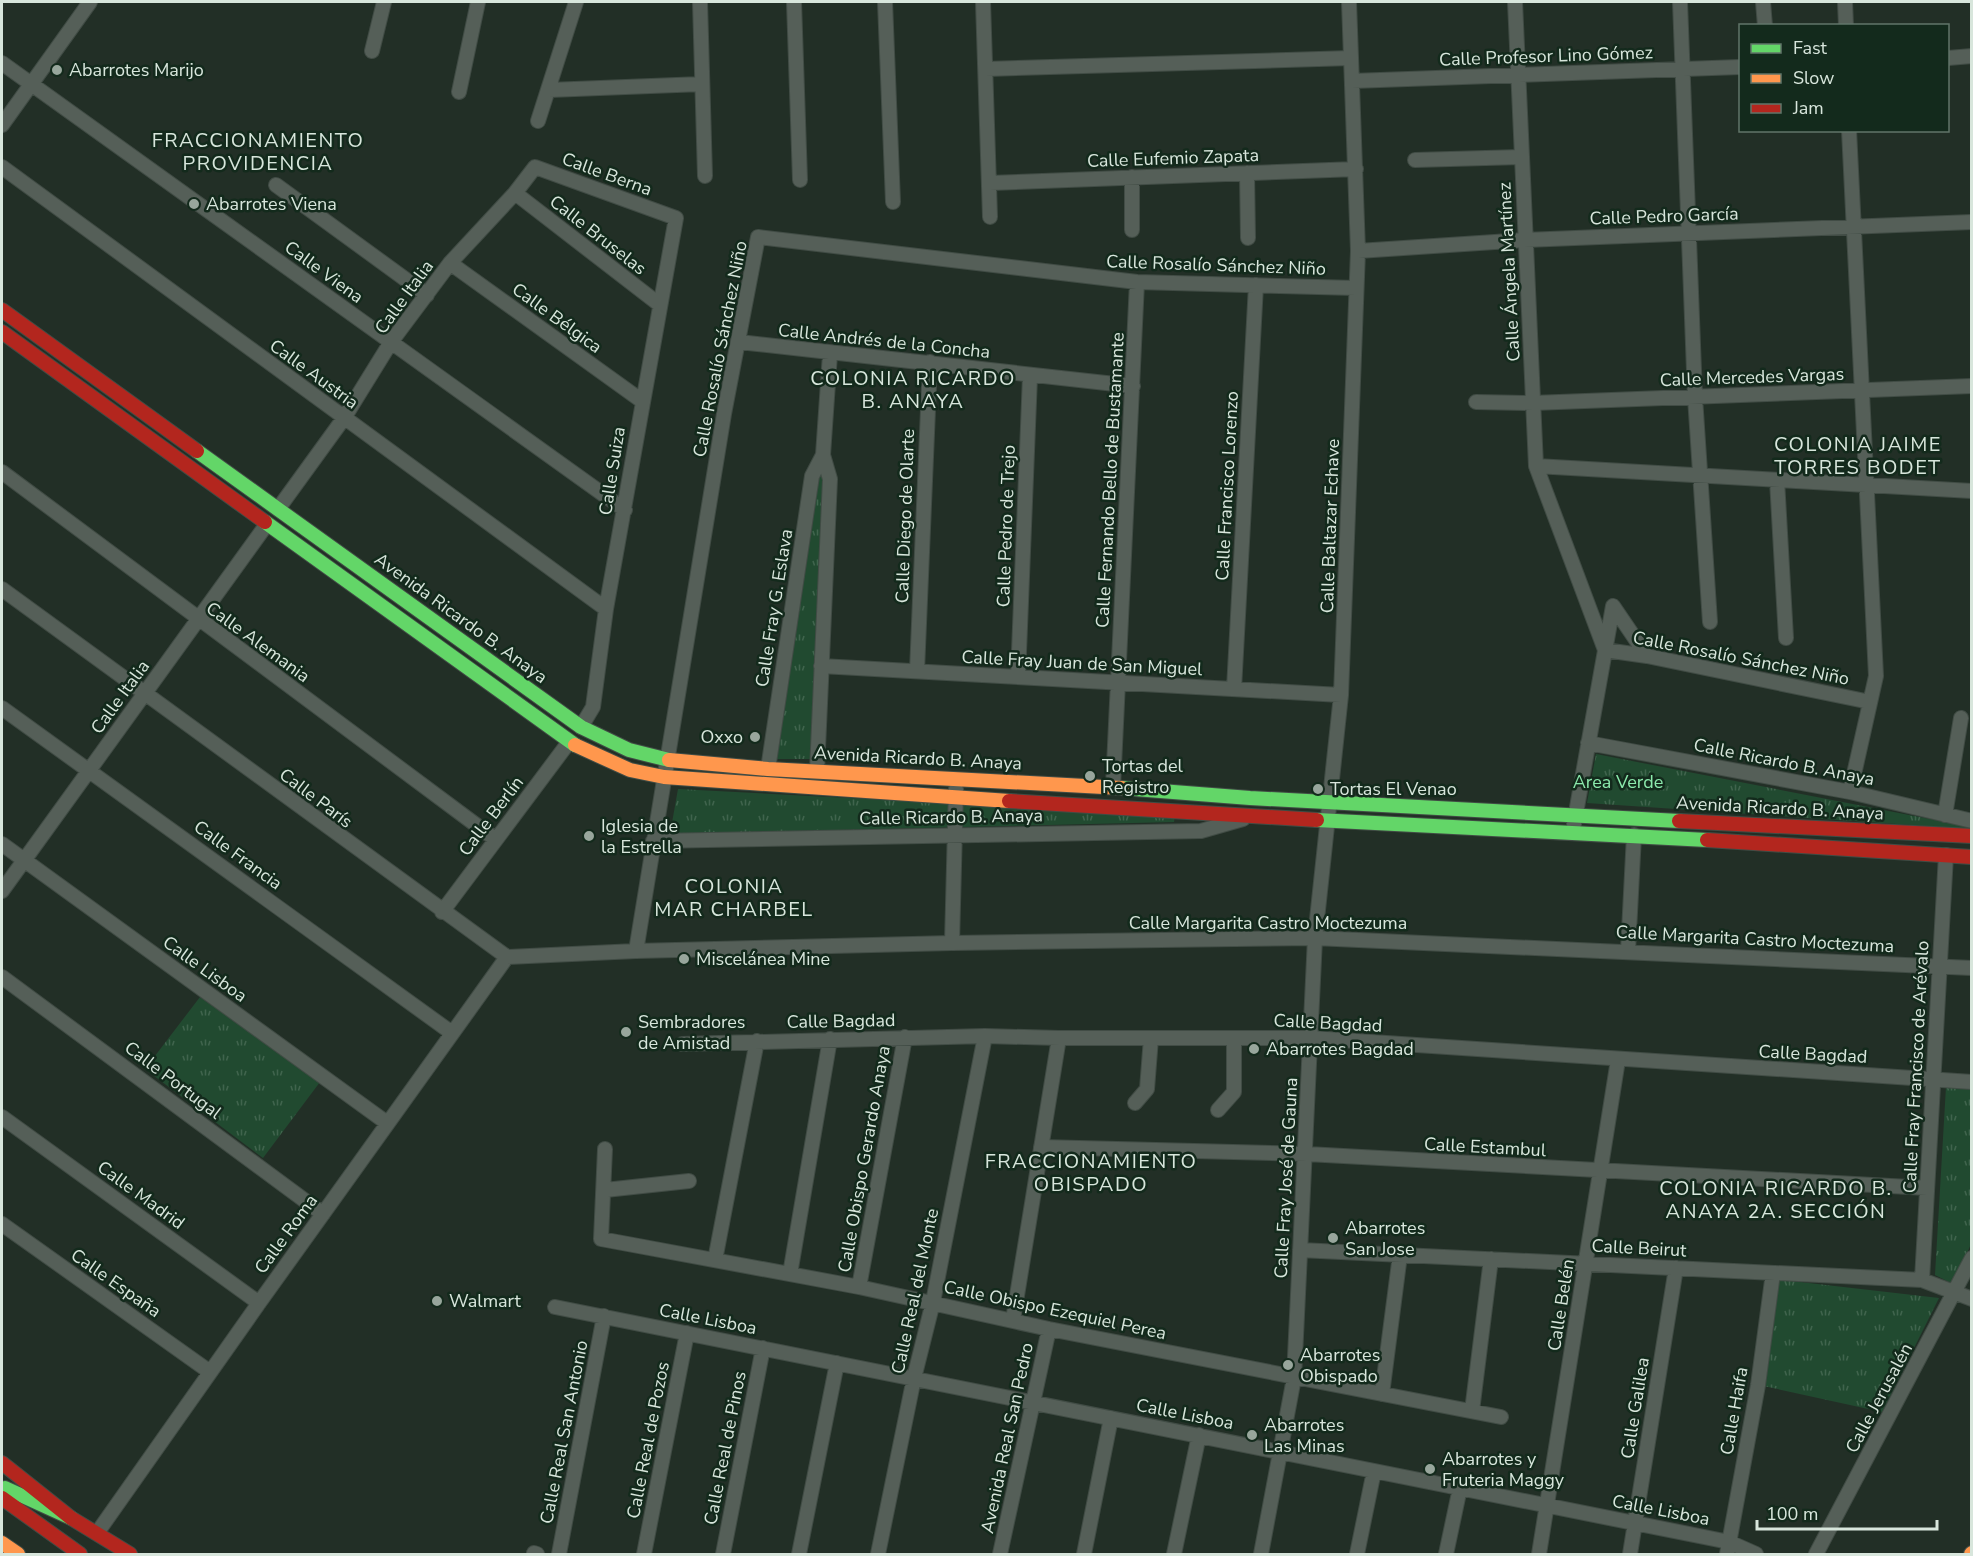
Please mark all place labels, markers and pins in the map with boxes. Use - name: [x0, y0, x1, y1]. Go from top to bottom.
- place label: Abarrotes Marijo: [69, 58, 204, 82]
- marker: Abarrotes Marijo: [50, 63, 64, 77]
- place label: Abarrotes Viena: [206, 192, 337, 216]
- marker: Abarrotes Viena: [187, 197, 201, 211]
- place label: Oxxo: [700, 725, 743, 749]
- marker: Oxxo: [748, 730, 762, 744]
- place label: Tortas del Registro: [1102, 754, 1184, 799]
- marker: Tortas del Registro: [1083, 769, 1097, 783]
- place label: Tortas El Venao: [1330, 777, 1457, 801]
- marker: Tortas El Venao: [1311, 782, 1325, 796]
- place label: Iglesia de la Estrella: [601, 814, 682, 859]
- marker: Iglesia de la Estrella: [582, 829, 596, 843]
- place label: Miscelánea Mine: [696, 947, 830, 971]
- marker: Miscelánea Mine: [677, 952, 691, 966]
- place label: Sembradores de Amistad: [638, 1010, 746, 1055]
- marker: Sembradores de Amistad: [619, 1025, 633, 1039]
- place label: Abarrotes Bagdad: [1266, 1037, 1414, 1061]
- marker: Abarrotes Bagdad: [1247, 1042, 1261, 1056]
- place label: Abarrotes San Jose: [1345, 1216, 1425, 1261]
- marker: Abarrotes San Jose: [1326, 1231, 1340, 1245]
- place label: Walmart: [449, 1289, 522, 1313]
- marker: Walmart: [430, 1294, 444, 1308]
- place label: Abarrotes Obispado: [1300, 1343, 1380, 1388]
- marker: Abarrotes Obispado: [1281, 1358, 1295, 1372]
- place label: Abarrotes Las Minas: [1264, 1413, 1345, 1458]
- marker: Abarrotes Las Minas: [1245, 1428, 1259, 1442]
- place label: Abarrotes y Fruteria Maggy: [1442, 1447, 1565, 1492]
- marker: Abarrotes y Fruteria Maggy: [1423, 1462, 1437, 1476]

